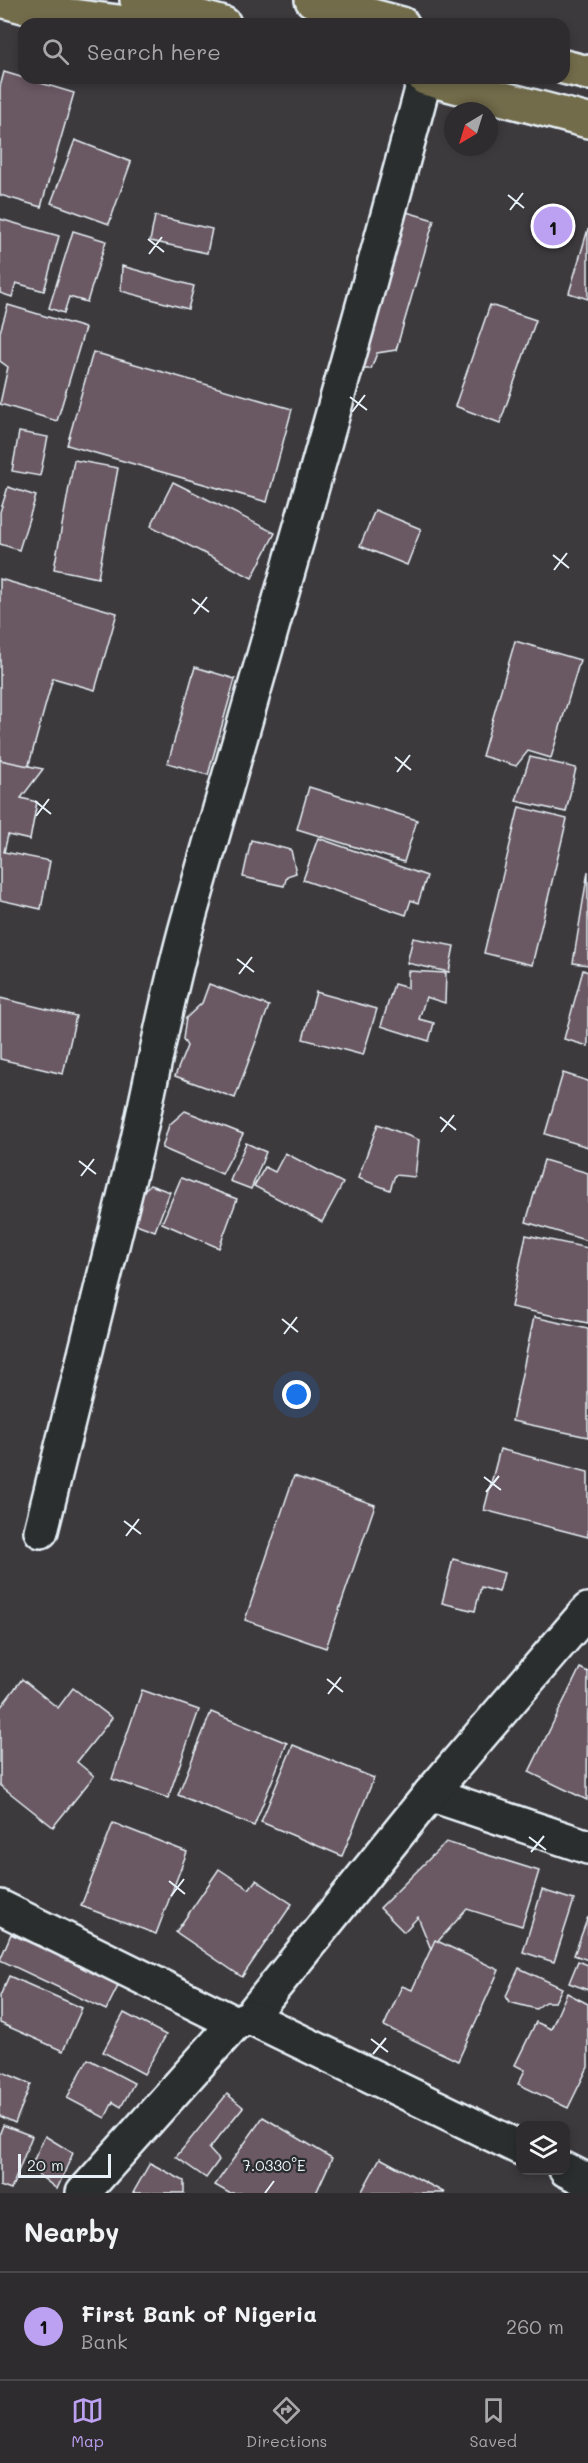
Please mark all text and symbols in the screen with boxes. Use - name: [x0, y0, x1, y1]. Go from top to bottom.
- search box: [18, 18, 570, 84]
- icon: search: [39, 35, 72, 68]
- text: Search here: [87, 37, 221, 66]
- north arrow: [444, 102, 498, 156]
- pin: 1: [534, 204, 572, 248]
- your location: [282, 1380, 311, 1409]
- map controls: [516, 2121, 570, 2175]
- button: layers: [516, 2121, 570, 2175]
- scale bar: [18, 2151, 111, 2178]
- text: 20 m: [27, 2154, 64, 2175]
- text: 7.0330°E: [242, 2155, 306, 2175]
- text: Nearby: [24, 2215, 119, 2249]
- text: First Bank of Nigeria: [81, 2299, 317, 2328]
- text: 1: [39, 2313, 48, 2339]
- text: 260 m: [506, 2313, 564, 2339]
- text: Bank: [81, 2328, 128, 2354]
- tab: Map: [71, 2394, 104, 2451]
- tab: Directions: [246, 2394, 327, 2451]
- tab: Saved: [469, 2394, 517, 2451]

